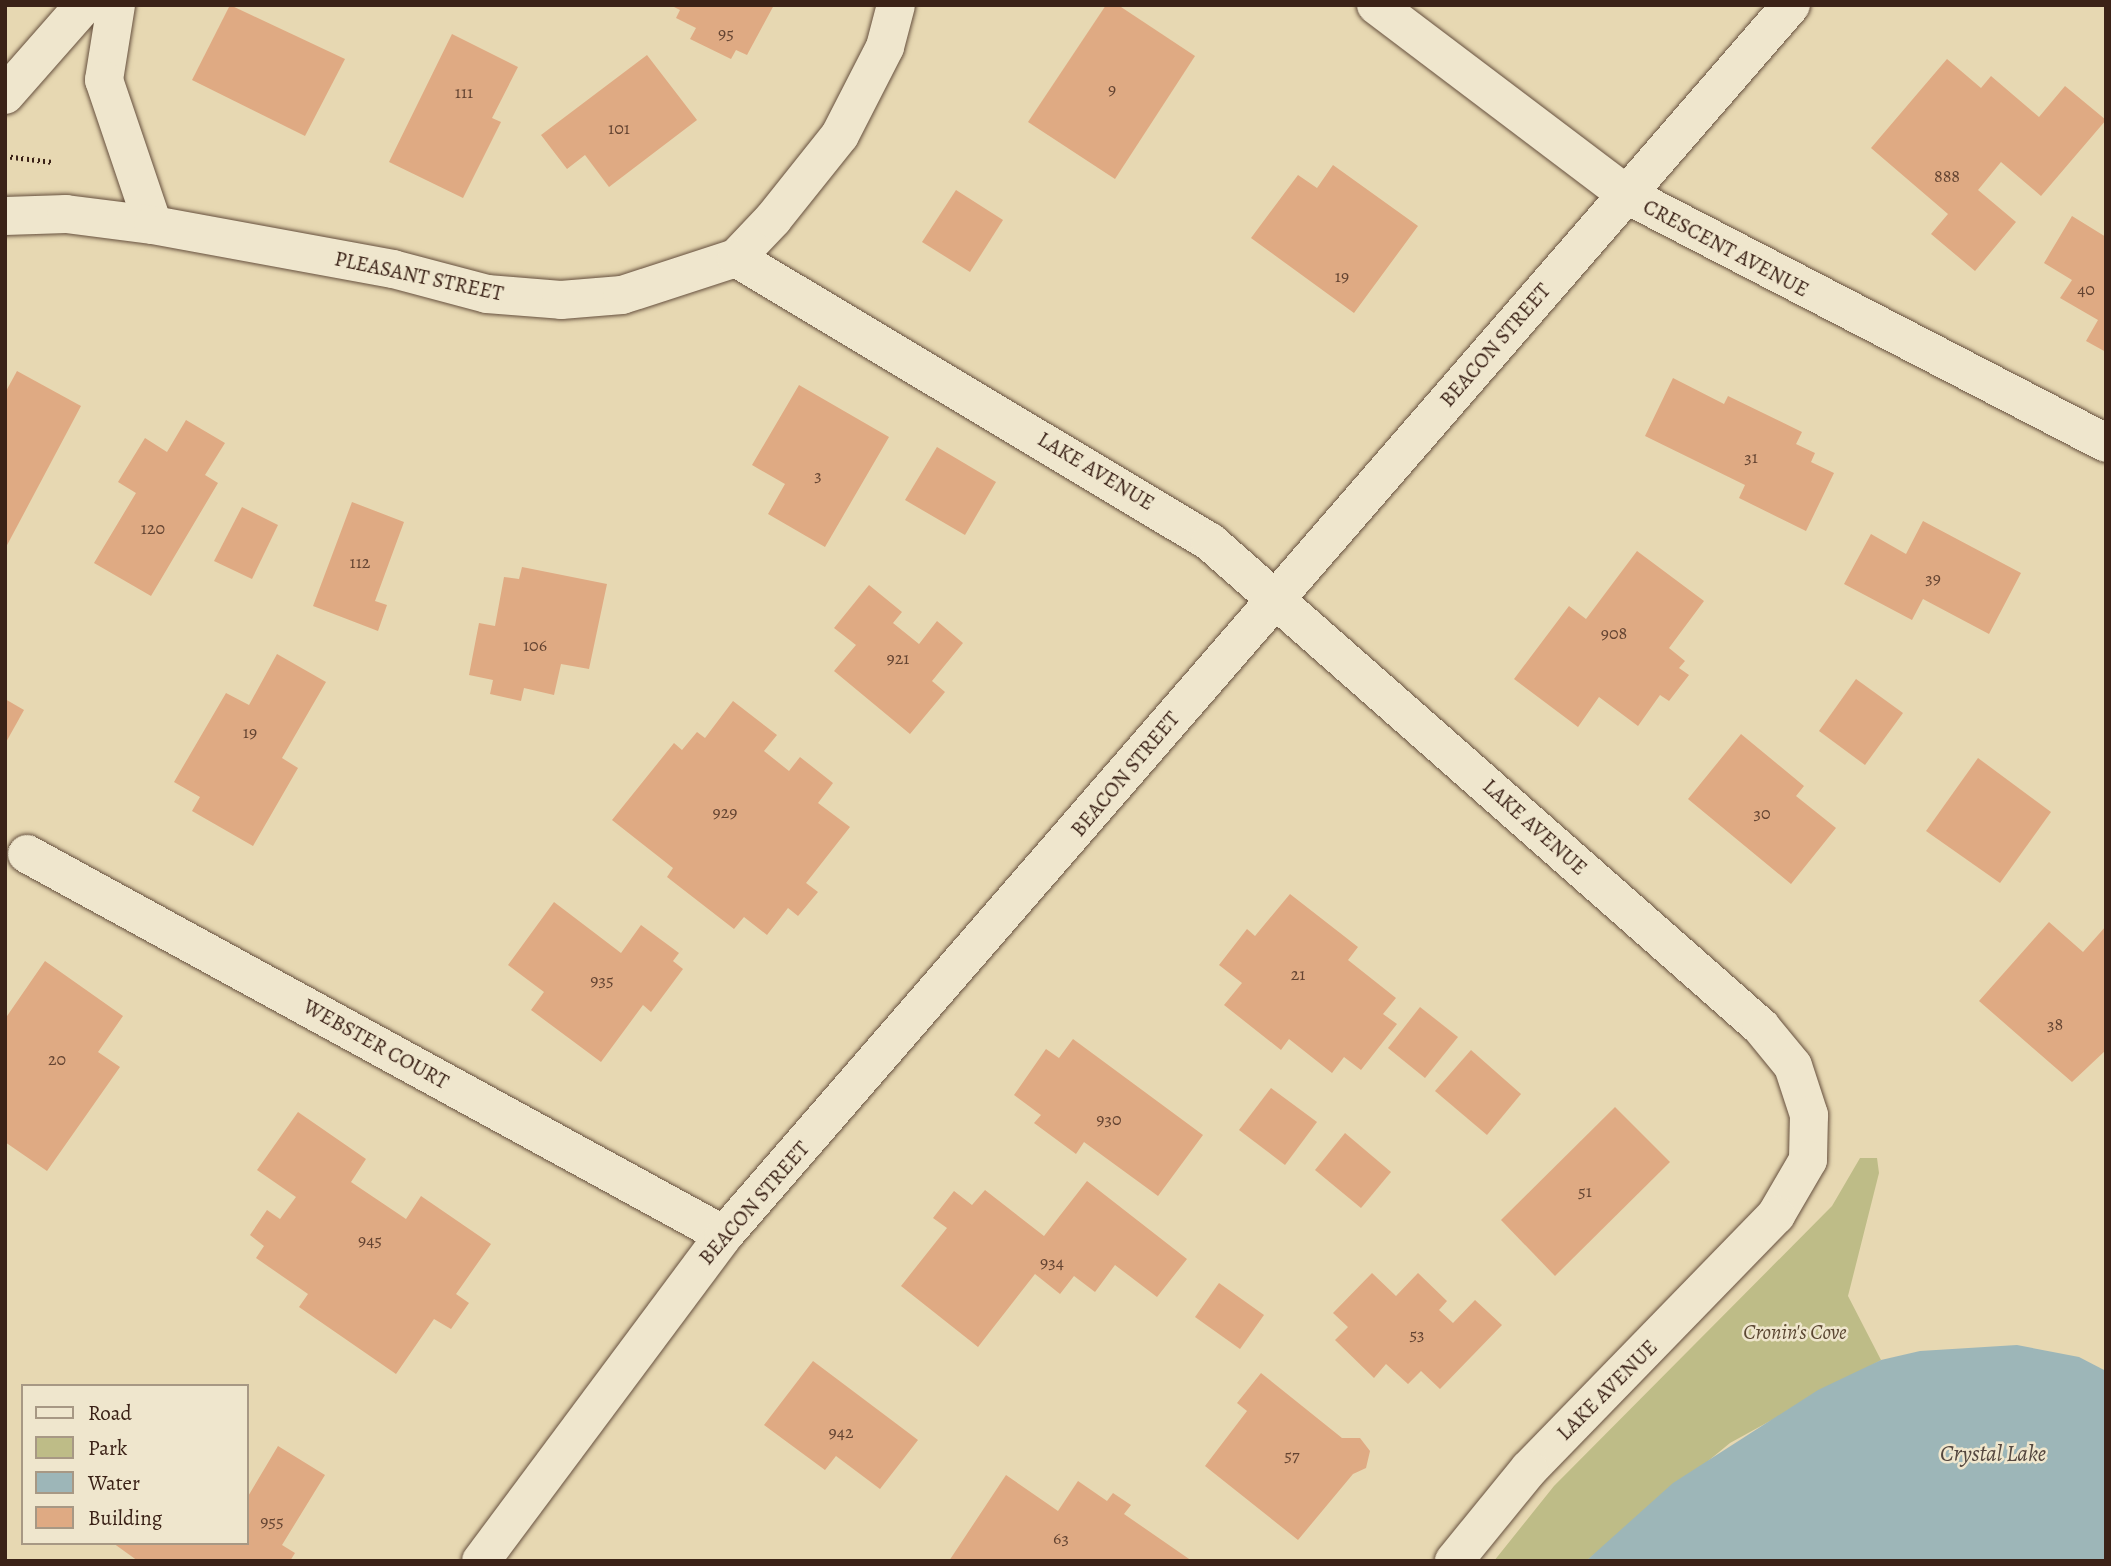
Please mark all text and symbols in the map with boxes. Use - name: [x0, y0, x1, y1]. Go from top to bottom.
- house number: 95: [718, 22, 734, 44]
- house number: 9: [1108, 78, 1116, 100]
- house number: 111: [455, 81, 473, 103]
- house number: 101: [608, 117, 630, 139]
- house number: 888: [1934, 165, 1960, 187]
- street label: CRESCENT AVENUE: [1639, 194, 1813, 302]
- street label: PLEASANT STREET: [332, 246, 506, 306]
- house number: 19: [1335, 265, 1349, 287]
- street label: BEACON STREET: [1435, 278, 1555, 412]
- house number: 40: [2077, 278, 2095, 300]
- street label: LAKE AVENUE: [1033, 426, 1159, 516]
- house number: 31: [1744, 446, 1758, 468]
- house number: 3: [814, 464, 822, 486]
- house number: 120: [141, 517, 165, 539]
- house number: 112: [350, 551, 370, 573]
- house number: 39: [1925, 567, 1941, 589]
- house number: 908: [1601, 622, 1627, 644]
- house number: 106: [523, 634, 547, 656]
- house number: 921: [887, 647, 909, 669]
- street label: BEACON STREET: [1065, 706, 1185, 842]
- house number: 19: [243, 721, 257, 743]
- street label: LAKE AVENUE: [1478, 774, 1592, 880]
- house number: 929: [713, 801, 737, 823]
- house number: 30: [1753, 802, 1771, 824]
- house number: 21: [1291, 963, 1305, 985]
- house number: 935: [590, 969, 614, 991]
- street label: WEBSTER COURT: [299, 994, 453, 1094]
- house number: 38: [2047, 1013, 2063, 1035]
- house number: 20: [48, 1048, 66, 1070]
- house number: 930: [1096, 1108, 1122, 1130]
- street label: BEACON STREET: [694, 1136, 814, 1270]
- house number: 51: [1578, 1180, 1592, 1202]
- house number: 945: [358, 1229, 382, 1251]
- house number: 934: [1040, 1251, 1064, 1273]
- park label: Cronin's Cove: [1743, 1319, 1847, 1345]
- house number: 53: [1409, 1323, 1425, 1345]
- street label: LAKE AVENUE: [1552, 1335, 1662, 1445]
- legend: [21, 1384, 248, 1545]
- text: Road: [88, 1399, 132, 1427]
- house number: 942: [829, 1421, 853, 1443]
- text: Park: [88, 1434, 127, 1462]
- water label: Crystal Lake: [1940, 1440, 2046, 1468]
- house number: 57: [1284, 1444, 1300, 1466]
- text: Water: [88, 1469, 140, 1497]
- text: Building: [88, 1504, 162, 1532]
- house number: 955: [260, 1510, 284, 1532]
- house number: 63: [1053, 1527, 1069, 1549]

